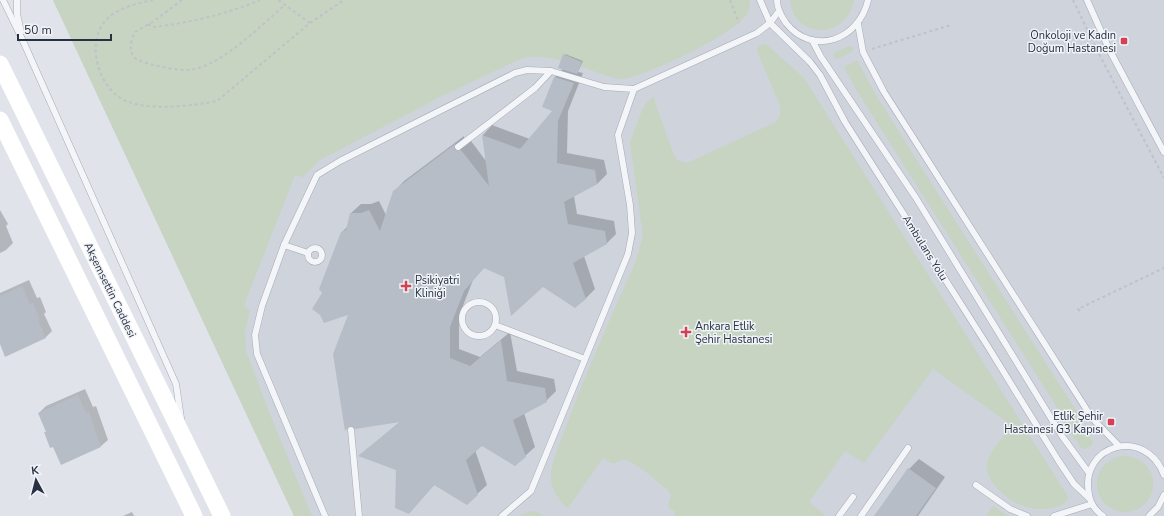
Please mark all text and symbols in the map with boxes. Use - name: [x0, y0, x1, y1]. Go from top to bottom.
- scale bar: [18, 16, 111, 42]
- text: 50 m: [24, 22, 52, 38]
- place label: Onkoloji ve Kadın Doğum Hastanesi: [1028, 28, 1116, 56]
- marker: Onkoloji ve Kadın Doğum Hastanesi: [1119, 36, 1129, 46]
- street label: Ambulans Yolu: [899, 212, 951, 284]
- street label: Akşemsettin Caddesi: [80, 240, 140, 340]
- place label: Psikiyatri Kliniği: [415, 273, 459, 301]
- marker: Psikiyatri Kliniği: [400, 280, 412, 292]
- place label: Ankara Etlik Şehir Hastanesi: [695, 319, 772, 347]
- marker: Ankara Etlik Şehir Hastanesi: [680, 326, 692, 338]
- place label: Etlik Şehir Hastanesi G3 Kapısı: [1004, 409, 1103, 437]
- marker: Etlik Şehir Hastanesi G3 Kapısı: [1106, 417, 1116, 427]
- north arrow: [16, 460, 56, 500]
- text: K: [30, 463, 40, 478]

